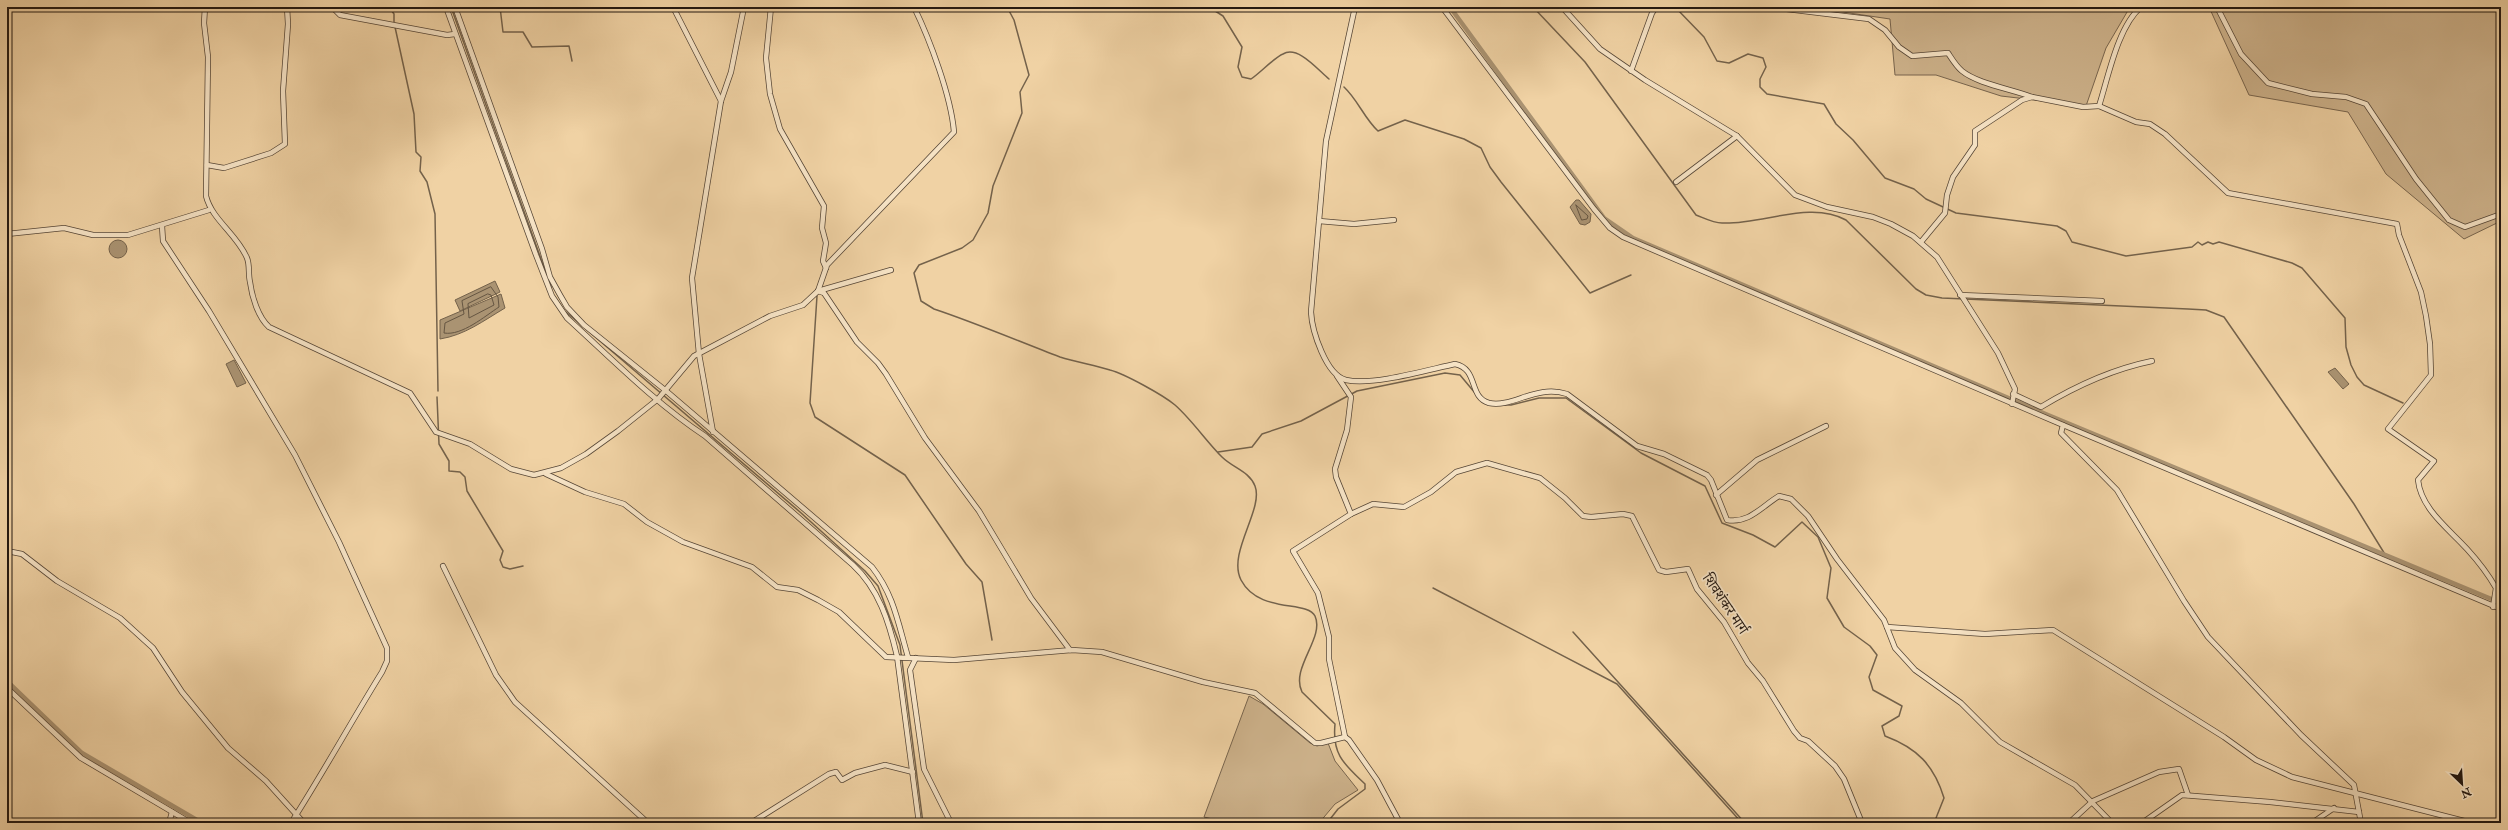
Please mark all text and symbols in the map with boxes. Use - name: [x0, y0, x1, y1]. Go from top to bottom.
- street label: शिवशंकर मार्ग: [1697, 569, 1753, 639]
- north arrow: [2442, 764, 2482, 804]
- text: N: [2458, 784, 2474, 801]

